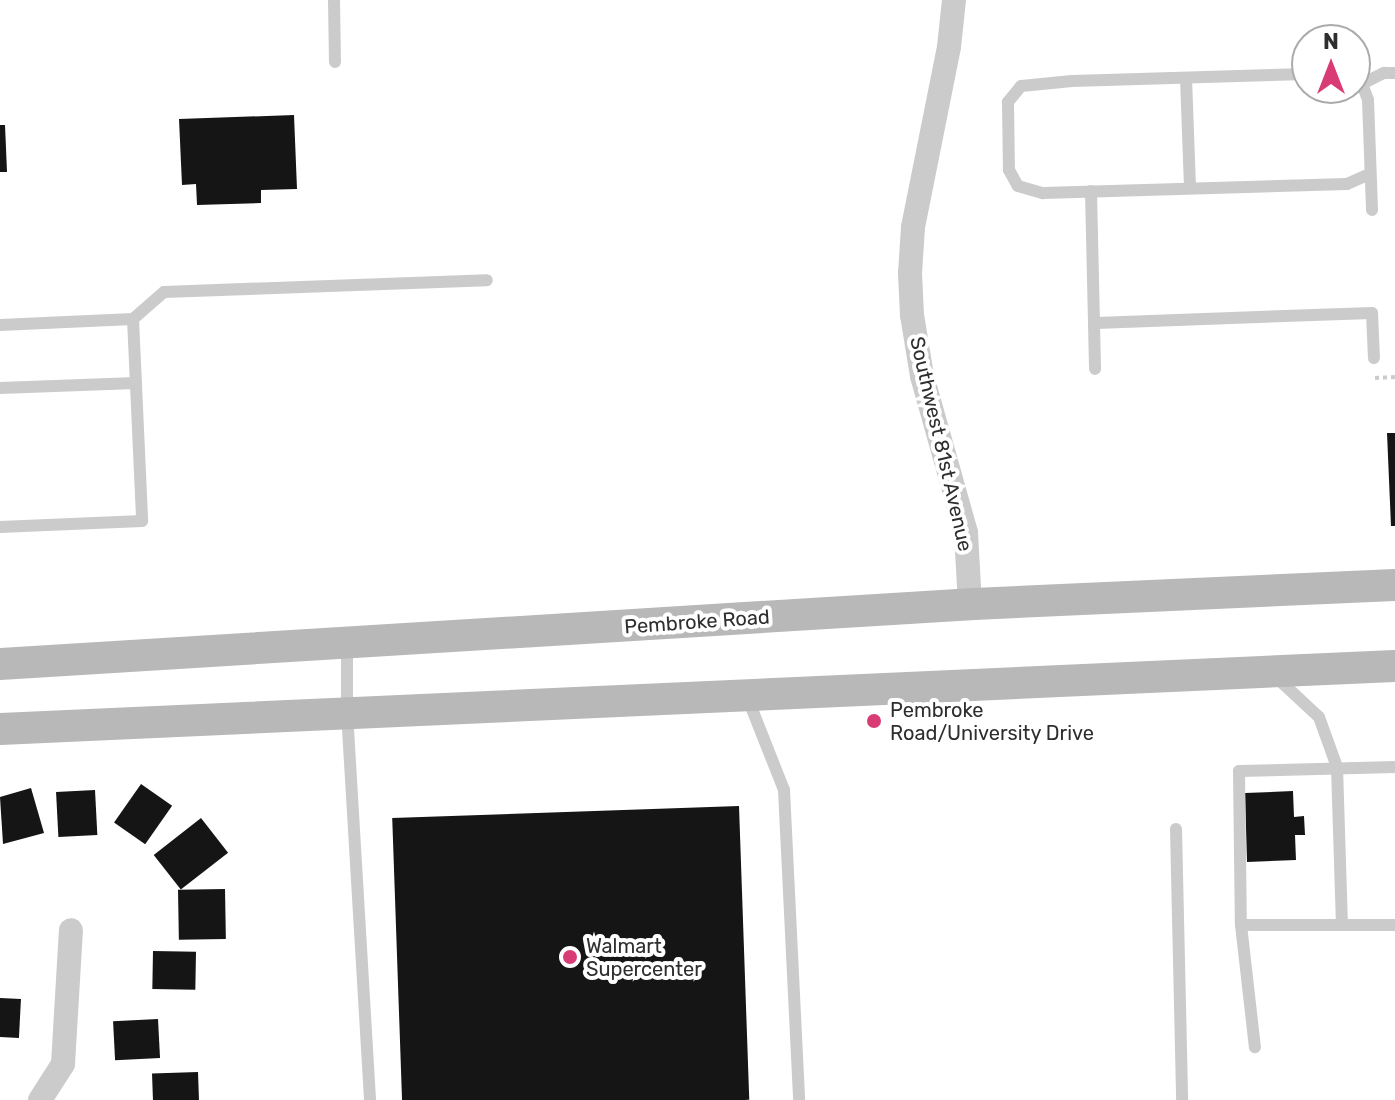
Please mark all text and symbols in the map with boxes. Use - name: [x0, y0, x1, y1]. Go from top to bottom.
- north arrow: [1291, 24, 1371, 104]
- text: N: [1323, 28, 1339, 55]
- street label: Southwest 81st Avenue: [905, 334, 977, 554]
- street label: Pembroke Road: [623, 605, 771, 639]
- place label: Pembroke Road/University Drive: [890, 698, 1094, 745]
- marker: Pembroke Road/University Drive: [865, 712, 883, 730]
- place label: Walmart Supercenter: [586, 934, 702, 981]
- marker: Walmart Supercenter: [561, 948, 579, 966]

